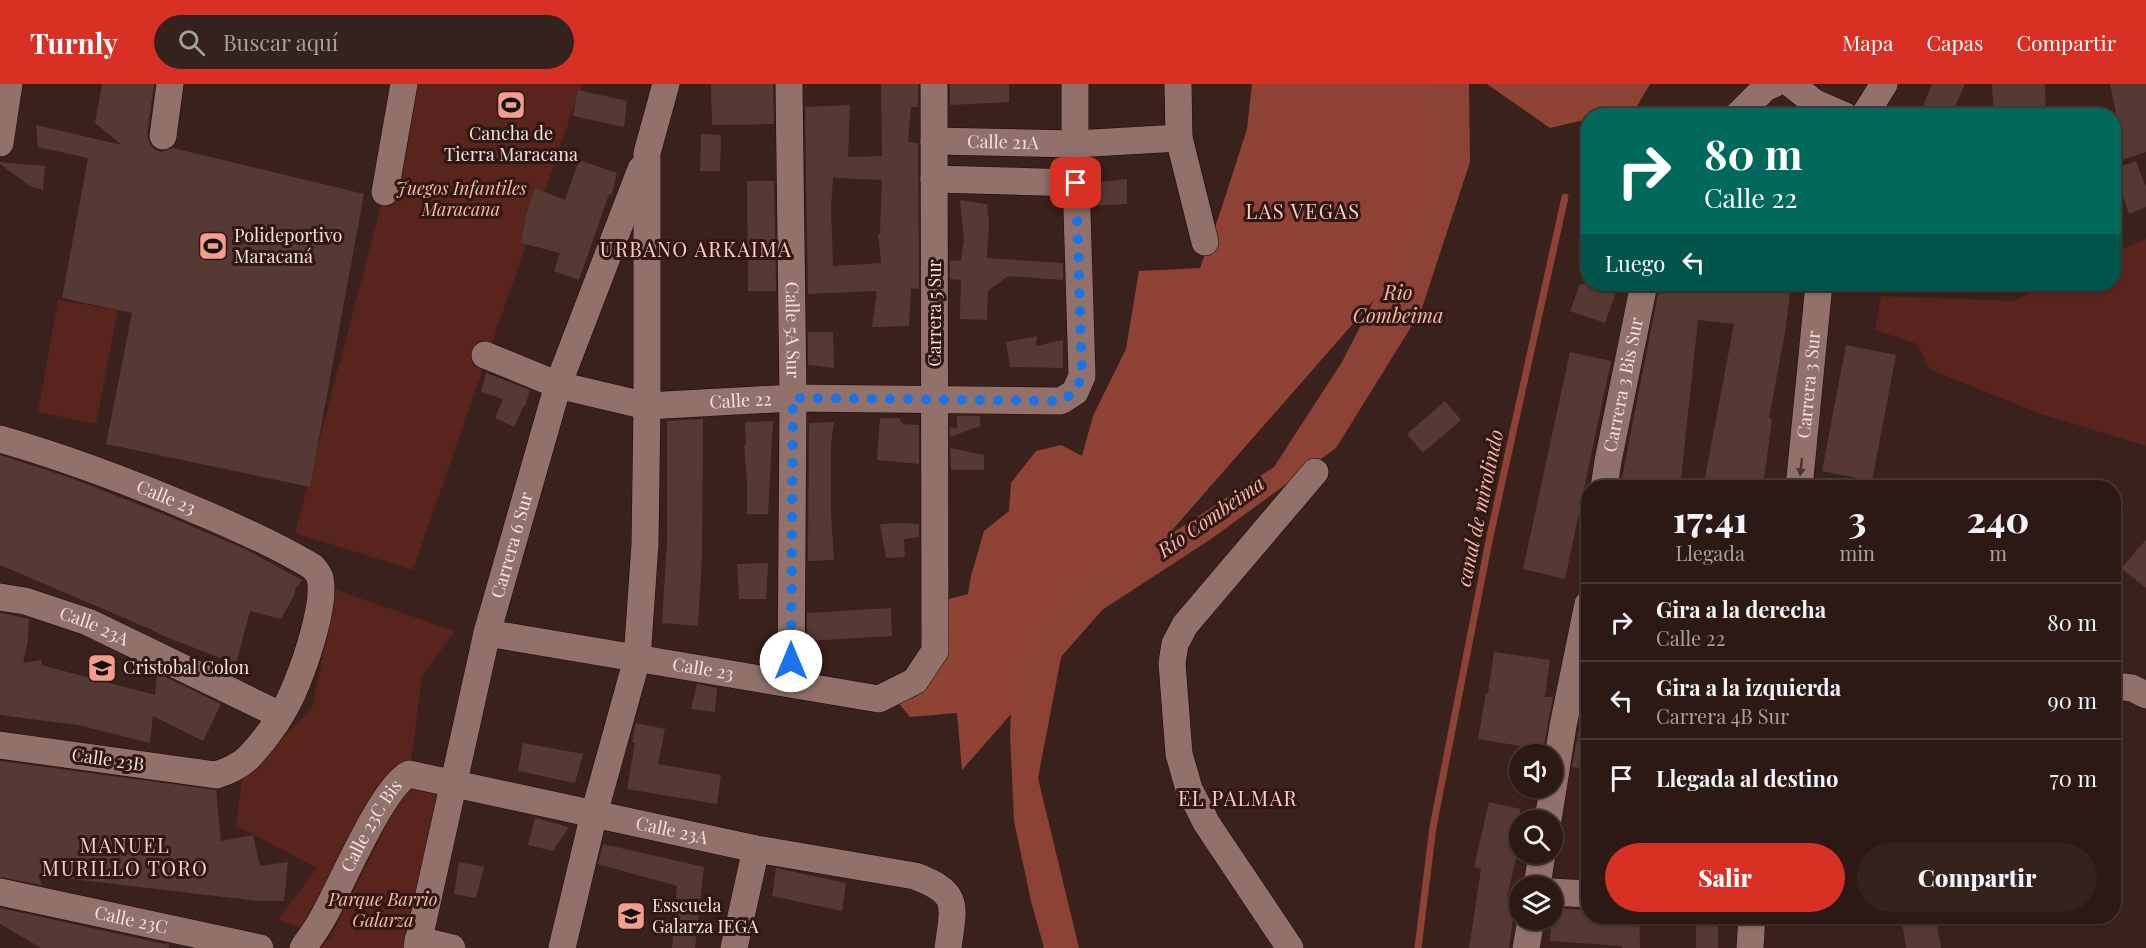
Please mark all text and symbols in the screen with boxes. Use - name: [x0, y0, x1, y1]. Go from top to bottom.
- search box: [154, 15, 574, 69]
- text: Turnly: [30, 24, 118, 61]
- icon: search: [175, 26, 208, 59]
- text: Buscar aquí: [223, 27, 338, 57]
- text: Mapa: [1842, 28, 1894, 56]
- text: Capas: [1927, 28, 1983, 56]
- text: Compartir: [2016, 28, 2116, 56]
- sports icon: Cancha de Tierra Maracana: [495, 89, 527, 121]
- place label: Cancha de Tierra Maracana: [444, 121, 578, 166]
- text: 80 m: [1704, 125, 1802, 181]
- street label: Calle 21A: [967, 129, 1040, 154]
- icon: right: [1605, 132, 1683, 210]
- pin: [1050, 157, 1101, 208]
- icon: arrive: [1059, 166, 1092, 199]
- park label: Juegos Infantiles Maracana: [395, 176, 527, 221]
- text: Calle 22: [1704, 179, 1797, 215]
- district label: LAS VEGAS: [1245, 197, 1361, 224]
- place label: Polideportivo Maracaná: [234, 223, 343, 268]
- sports icon: Polideportivo Maracaná: [197, 230, 229, 262]
- district label: URBANO ARKAIMA: [600, 235, 792, 262]
- icon: left: [1677, 246, 1710, 279]
- text: Luego: [1605, 248, 1665, 278]
- street label: Carrera 5 Sur: [922, 259, 946, 367]
- water label: Rio Combeima: [1353, 278, 1443, 328]
- street label: Calle 5A Sur: [781, 282, 806, 378]
- street label: Carrera 3 Bis Sur: [1597, 315, 1648, 454]
- street label: Carrera 3 Sur: [1791, 329, 1825, 439]
- street label: Calle 22: [709, 386, 772, 414]
- water label: canal de mirolindo: [1449, 427, 1508, 588]
- one-way arrow: [1796, 458, 1806, 477]
- water label: Río Combeima: [1150, 469, 1269, 563]
- street label: Calle 23: [133, 474, 199, 520]
- street label: Carrera 6 Sur: [485, 489, 538, 601]
- text: 17:41: [1673, 494, 1748, 542]
- text: 3: [1848, 494, 1866, 542]
- text: 240: [1967, 494, 2029, 542]
- text: Llegada: [1676, 539, 1745, 566]
- text: min: [1839, 539, 1875, 566]
- text: m: [1989, 539, 2007, 566]
- text: Gira a la derecha: [1656, 594, 1826, 624]
- street label: Calle 23A: [57, 600, 134, 651]
- icon: right: [1605, 606, 1638, 639]
- text: 80 m: [2047, 607, 2097, 637]
- text: Calle 22: [1656, 624, 1725, 651]
- position arrow: [759, 629, 823, 693]
- street label: Calle 23: [671, 651, 736, 685]
- school or university icon: Cristobal Colon: [86, 652, 118, 684]
- place label: Cristobal Colon: [123, 655, 250, 679]
- text: Gira a la izquierda: [1656, 672, 1841, 702]
- icon: left: [1605, 684, 1638, 717]
- text: 90 m: [2048, 685, 2097, 715]
- text: Carrera 4B Sur: [1656, 702, 1789, 729]
- street label: Calle 23B: [70, 742, 146, 776]
- map controls: [1509, 744, 1563, 930]
- button: sound: [1509, 744, 1563, 798]
- icon: arrive: [1605, 762, 1638, 795]
- text: Llegada al destino: [1656, 763, 1838, 793]
- text: 70 m: [2050, 763, 2097, 793]
- street label: Calle 23C Bis: [335, 774, 407, 876]
- district label: EL PALMAR: [1178, 784, 1298, 811]
- street label: Calle 23A: [634, 810, 711, 849]
- button: search: [1509, 810, 1563, 864]
- district label: MANUEL MURILLO TORO: [42, 831, 208, 881]
- button: Salir: [1605, 843, 1845, 912]
- button: Compartir: [1857, 843, 2097, 912]
- button: layers: [1509, 876, 1563, 930]
- park label: Parque Barrio Galarza: [327, 887, 438, 932]
- place label: Esscuela Galarza IEGA: [652, 893, 759, 938]
- street label: Calle 23C: [92, 900, 170, 939]
- school or university icon: Esscuela Galarza IEGA: [615, 900, 647, 932]

